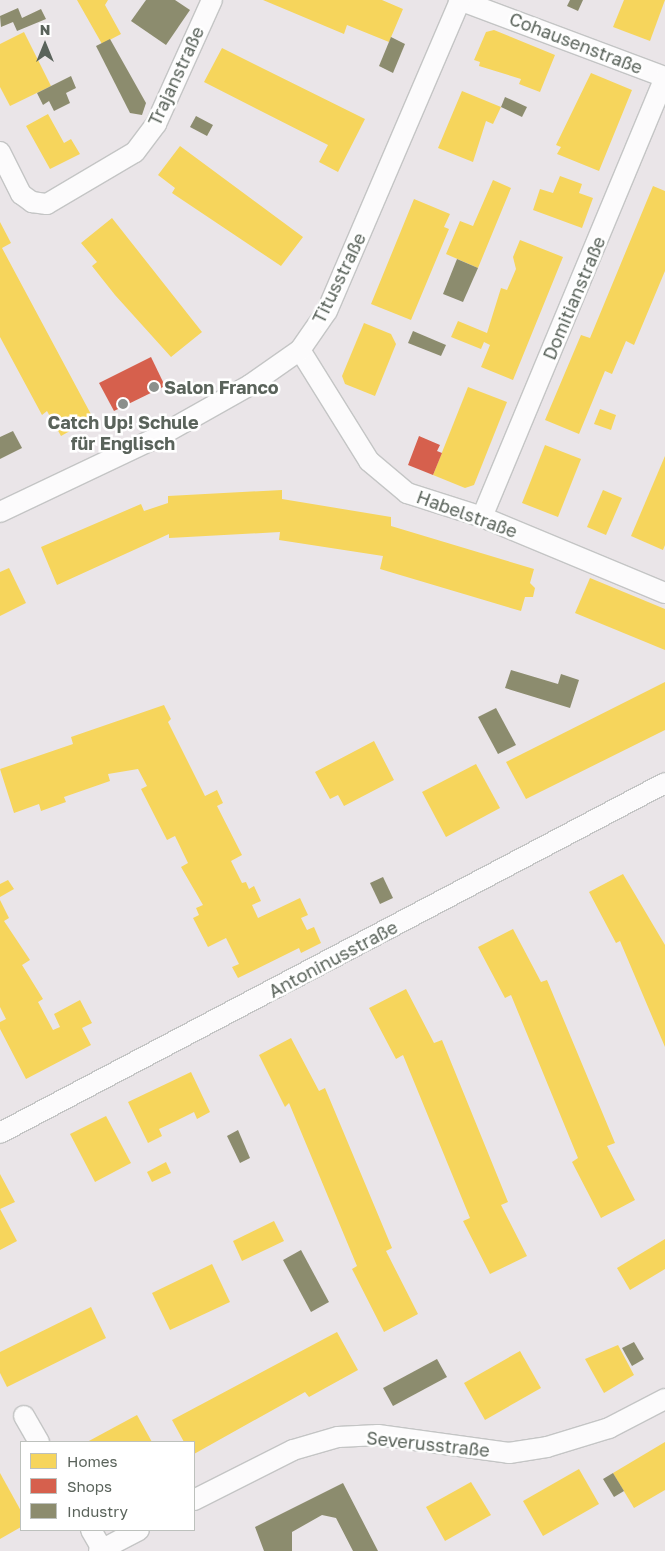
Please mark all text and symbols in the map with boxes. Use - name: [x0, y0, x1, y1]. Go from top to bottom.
- street label: Cohausenstraße: [506, 8, 646, 78]
- north arrow: [20, 20, 70, 70]
- text: N: [40, 21, 50, 38]
- street label: Trajanstraße: [144, 23, 208, 129]
- street label: Titusstraße: [308, 229, 370, 327]
- street label: Domitianstraße: [538, 233, 610, 363]
- place label: Salon Franco: [164, 376, 279, 398]
- marker: Salon Franco: [148, 381, 160, 393]
- marker: Catch Up! Schule für Englisch: [117, 398, 129, 410]
- place label: Catch Up! Schule für Englisch: [47, 412, 199, 454]
- street label: Habelstraße: [414, 486, 520, 542]
- street label: Antoninusstraße: [265, 916, 401, 1002]
- street label: Severusstraße: [365, 1427, 491, 1461]
- legend: [20, 1441, 195, 1531]
- text: Homes: [67, 1452, 117, 1470]
- text: Shops: [67, 1477, 112, 1495]
- text: Industry: [67, 1502, 128, 1520]

